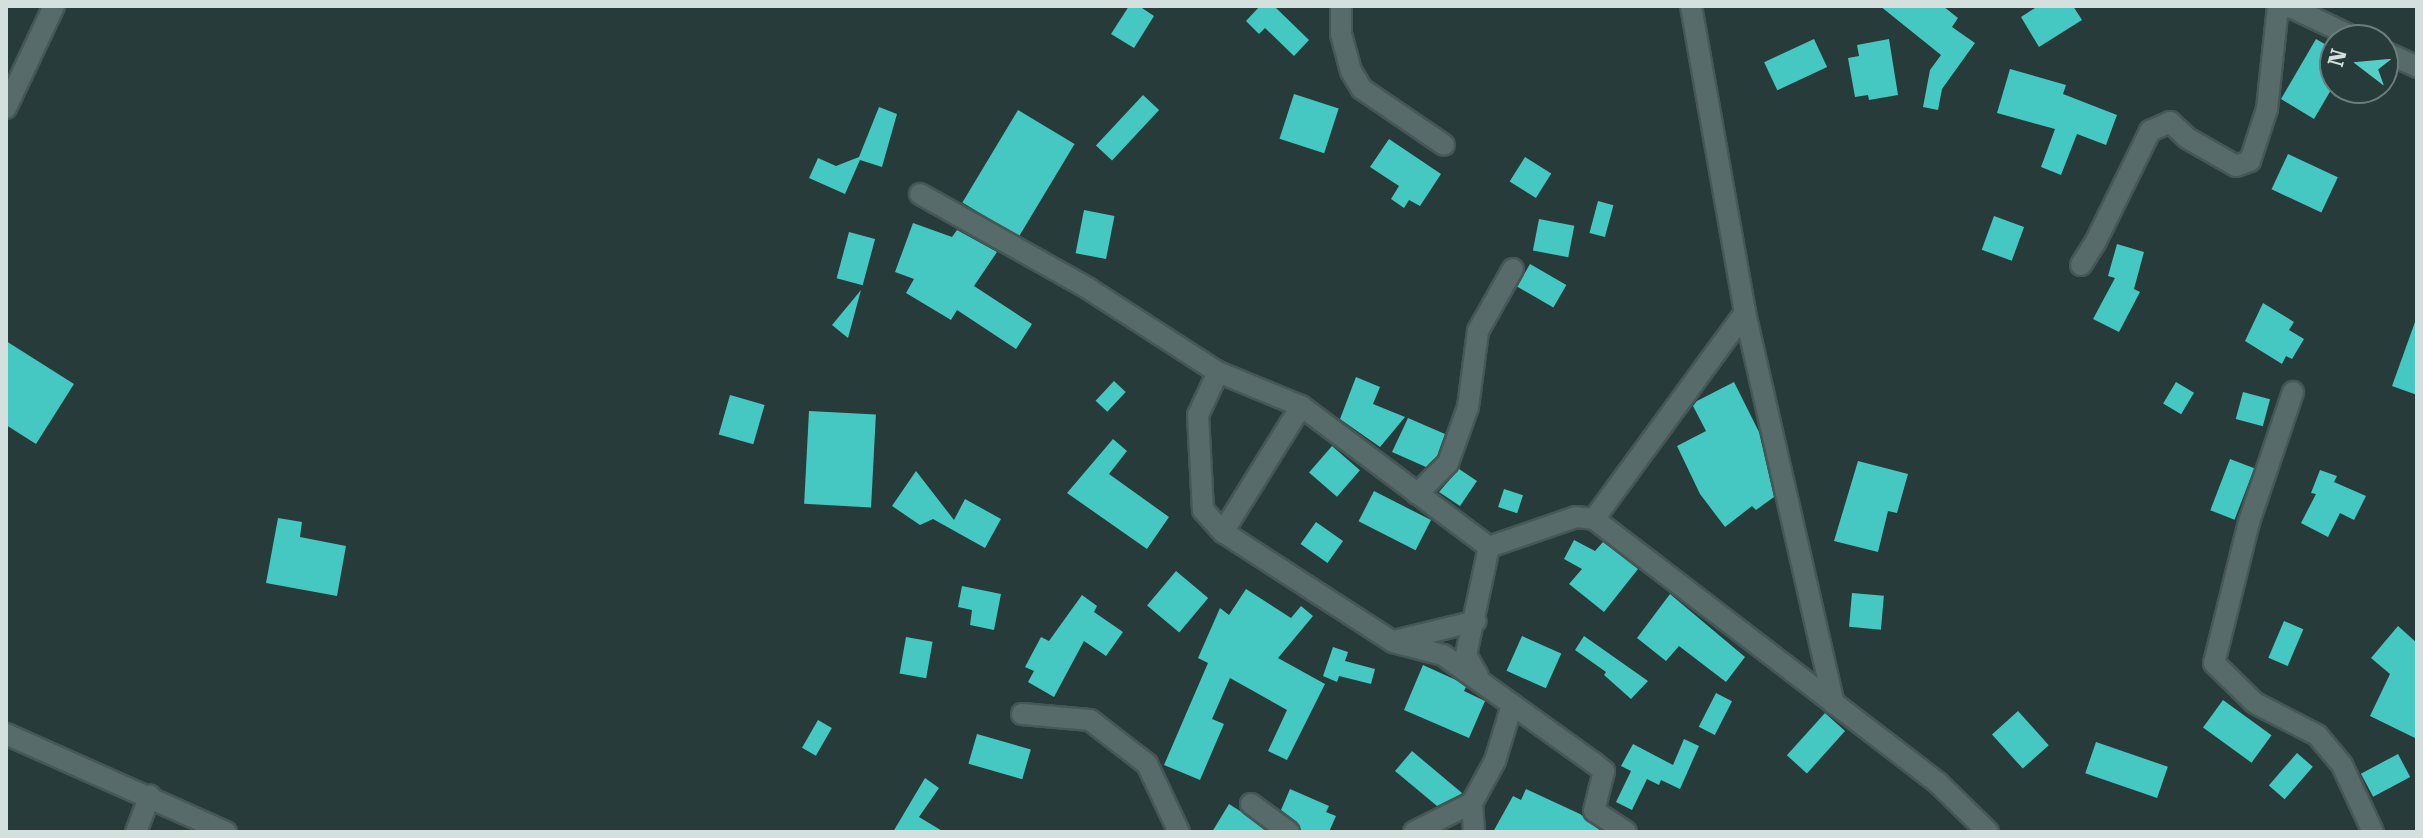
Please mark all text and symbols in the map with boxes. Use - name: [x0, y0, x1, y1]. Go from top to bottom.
- north arrow: [2319, 24, 2399, 104]
- text: N: [2323, 46, 2352, 69]

